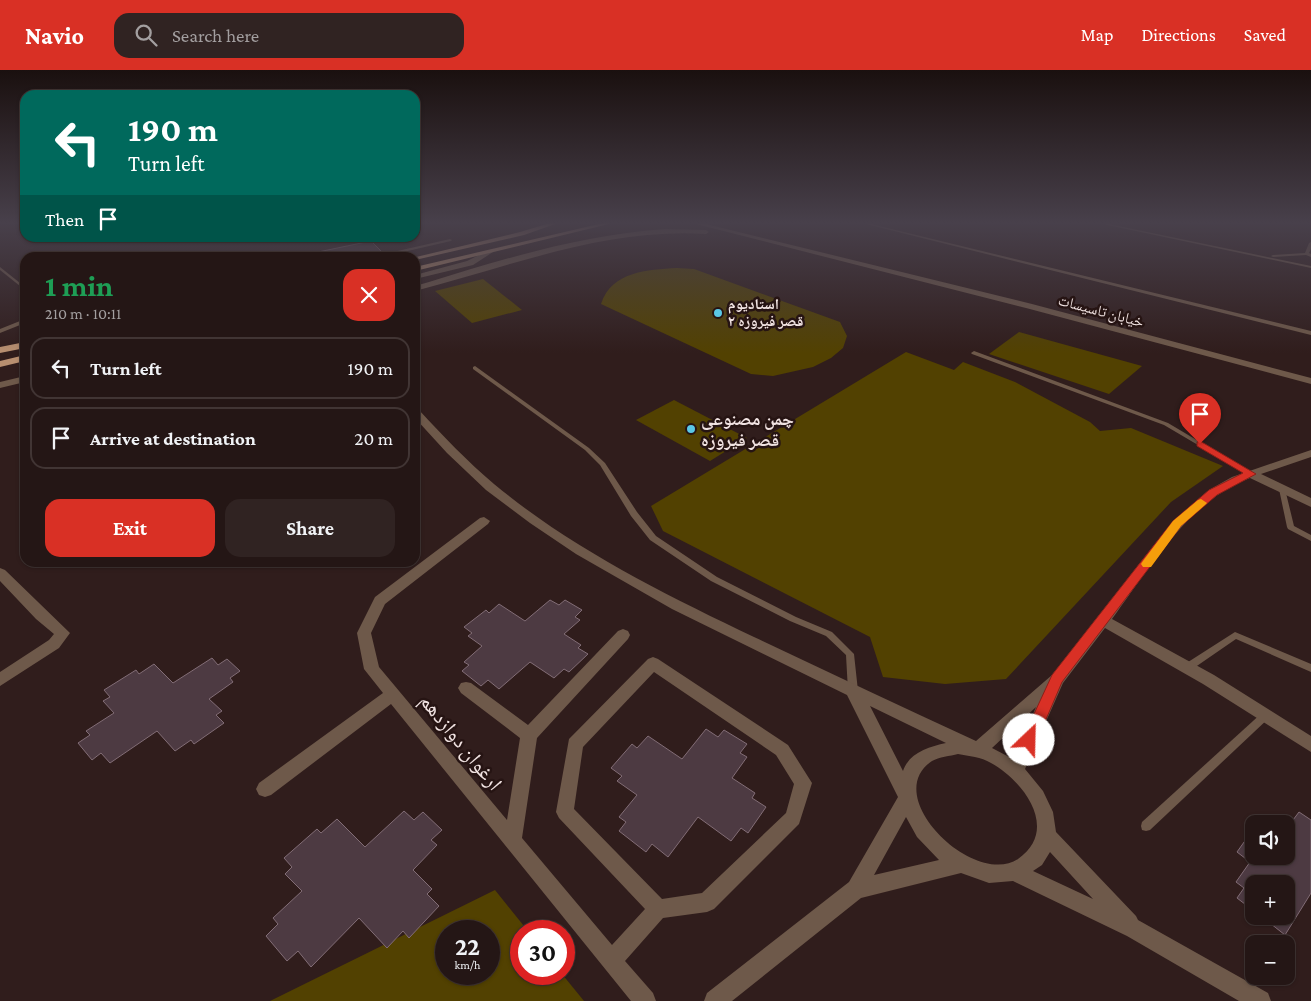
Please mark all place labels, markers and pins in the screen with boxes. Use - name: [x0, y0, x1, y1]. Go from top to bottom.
- place label: استادیوم قصر فیروزه ۲: [728, 296, 803, 329]
- marker: استادیوم قصر فیروزه ۲: [712, 307, 724, 319]
- pin: [1179, 393, 1221, 444]
- place label: چمن مصنوعی قصر فیروزه: [701, 409, 794, 450]
- marker: چمن مصنوعی قصر فیروزه: [685, 423, 697, 435]

